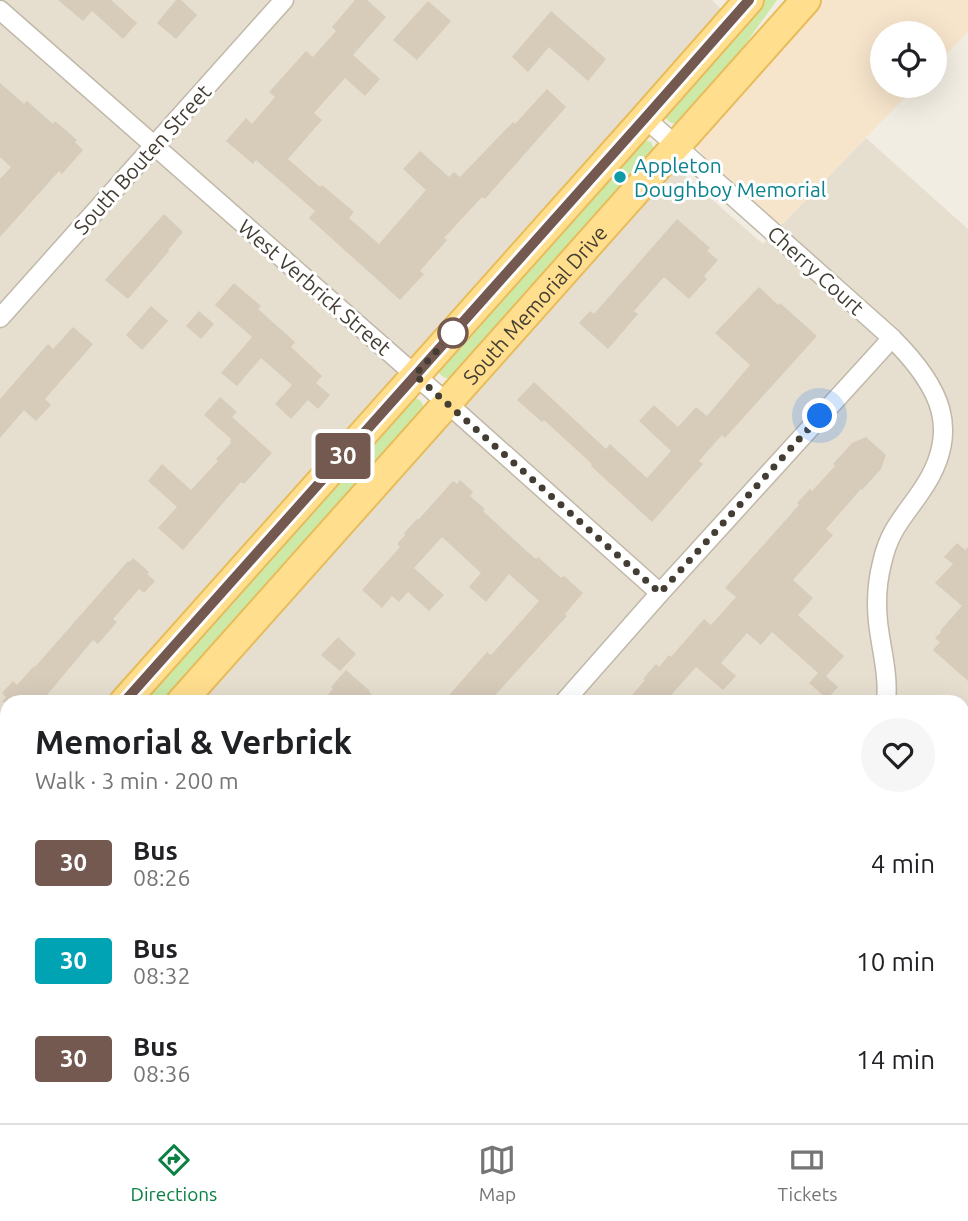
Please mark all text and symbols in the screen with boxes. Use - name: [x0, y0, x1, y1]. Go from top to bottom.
- map controls: [870, 21, 947, 98]
- button: locate: [870, 21, 947, 98]
- street label: South Bouten Street: [68, 79, 216, 239]
- place label: Appleton Doughboy Memorial: [634, 153, 826, 201]
- marker: Appleton Doughboy Memorial: [612, 169, 628, 185]
- street label: West Verbrick Street: [234, 214, 396, 360]
- street label: South Memorial Drive: [458, 220, 612, 389]
- street label: Cherry Court: [763, 221, 869, 319]
- unlabelled marker: [438, 318, 468, 348]
- your location: [802, 398, 837, 433]
- line badge: 30: [312, 433, 374, 479]
- text: 30: [329, 442, 357, 469]
- button: heart: [861, 718, 935, 792]
- text: Memorial & Verbrick: [35, 723, 352, 760]
- text: Walk · 3 min · 200 m: [35, 768, 239, 793]
- text: Bus: [133, 836, 178, 865]
- text: 30: [60, 849, 87, 876]
- text: 4 min: [871, 849, 935, 878]
- text: 08:26: [133, 865, 191, 890]
- text: Bus: [133, 934, 178, 963]
- text: 30: [60, 947, 87, 974]
- text: 10 min: [856, 947, 935, 976]
- text: 08:32: [133, 963, 191, 988]
- text: Bus: [133, 1032, 178, 1061]
- text: 30: [60, 1045, 87, 1072]
- text: 14 min: [856, 1045, 935, 1074]
- text: 08:36: [133, 1061, 191, 1086]
- tab: Directions: [131, 1141, 217, 1205]
- tab: Map: [478, 1141, 516, 1205]
- tab: Tickets: [778, 1141, 837, 1205]

